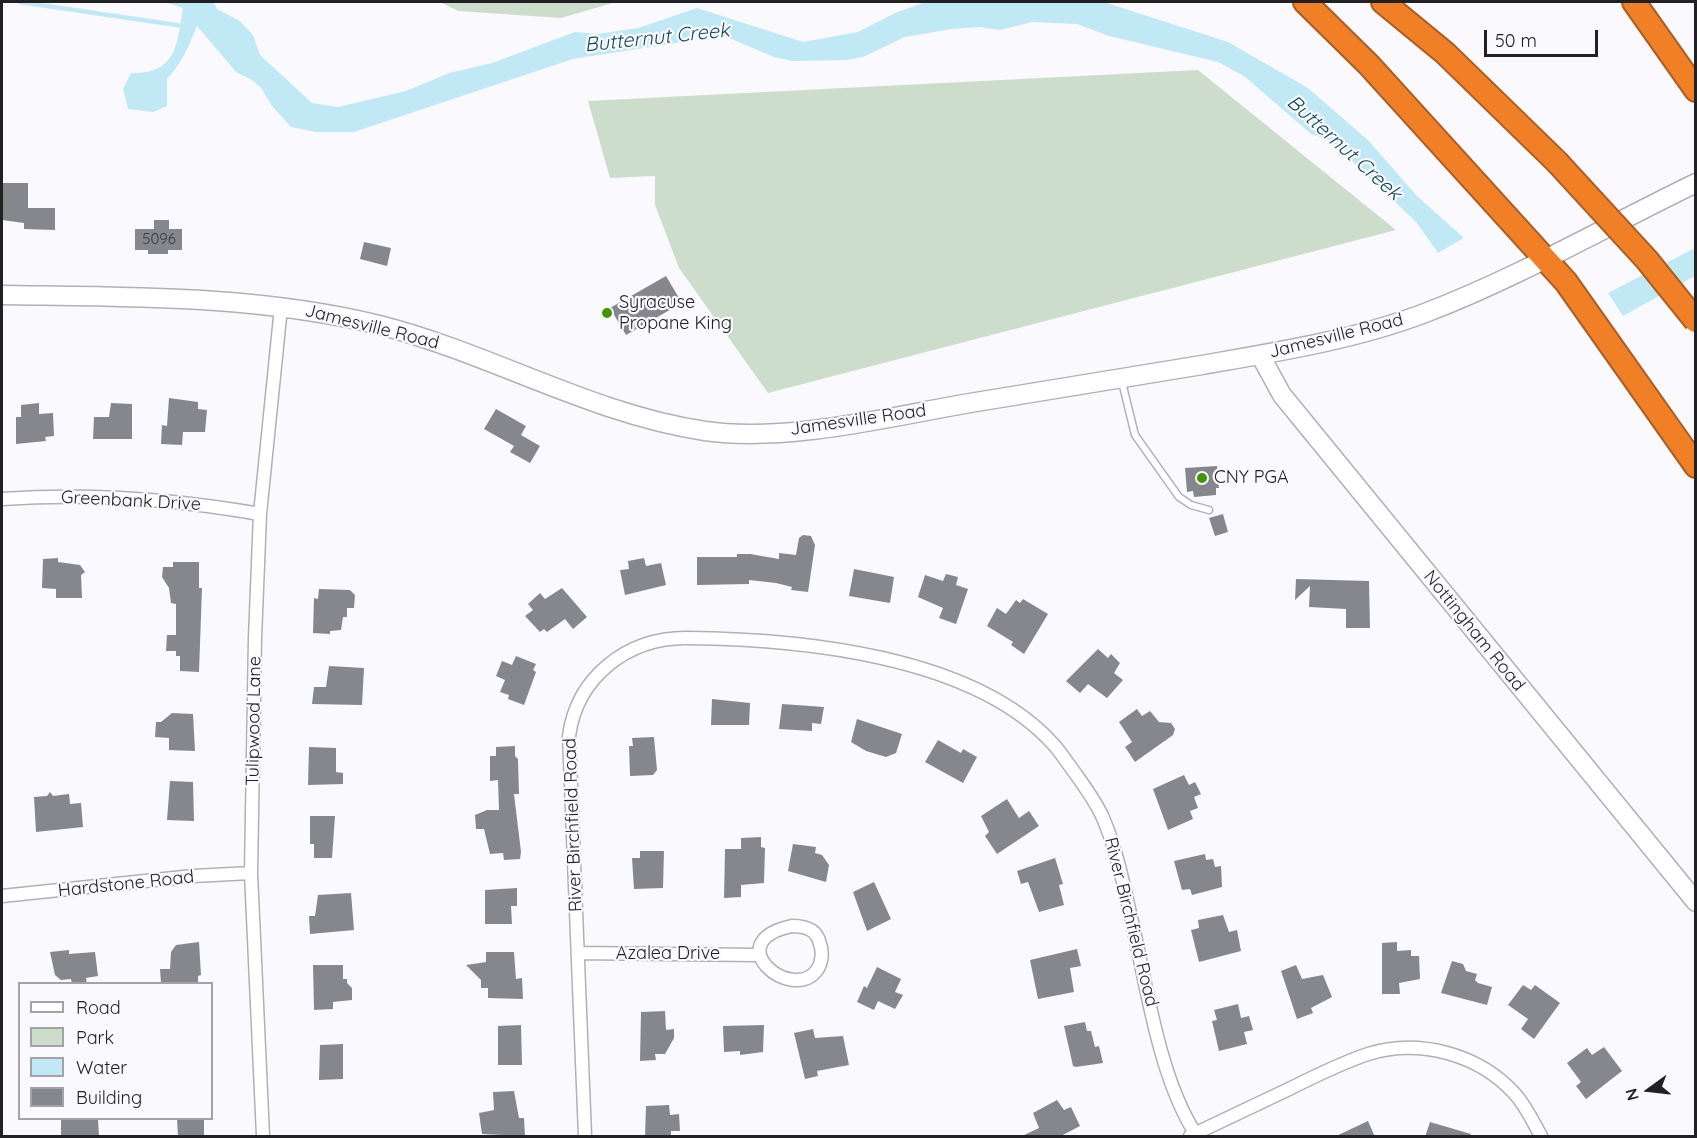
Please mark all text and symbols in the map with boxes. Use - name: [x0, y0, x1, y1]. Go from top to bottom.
- water label: Butternut Creek: [583, 18, 731, 58]
- scale bar: [1487, 18, 1601, 56]
- text: 50 m: [1495, 29, 1537, 52]
- water label: Butternut Creek: [1282, 90, 1406, 206]
- house number: 5096: [142, 230, 176, 248]
- place label: Syracuse Propane King: [619, 292, 732, 334]
- street label: Jamesville Road: [303, 300, 441, 354]
- marker: Syracuse Propane King: [600, 306, 614, 320]
- street label: Jamesville Road: [1267, 309, 1405, 363]
- street label: Jamesville Road: [788, 400, 928, 440]
- place label: CNY PGA: [1214, 467, 1289, 489]
- marker: CNY PGA: [1195, 471, 1209, 485]
- street label: Greenbank Drive: [61, 487, 201, 515]
- street label: Nottingham Road: [1419, 566, 1529, 696]
- street label: Tulipwood Lane: [242, 656, 266, 786]
- street label: River Birchfield Road: [559, 738, 587, 912]
- street label: River Birchfield Road: [1099, 835, 1163, 1009]
- street label: Hardstone Road: [57, 866, 195, 902]
- street label: Azalea Drive: [616, 943, 720, 965]
- legend: [18, 982, 213, 1120]
- text: Road: [76, 996, 121, 1019]
- text: Park: [76, 1026, 114, 1049]
- text: Water: [76, 1056, 127, 1079]
- north arrow: [1619, 1060, 1679, 1120]
- text: Building: [76, 1086, 142, 1109]
- text: N: [1620, 1086, 1643, 1103]

